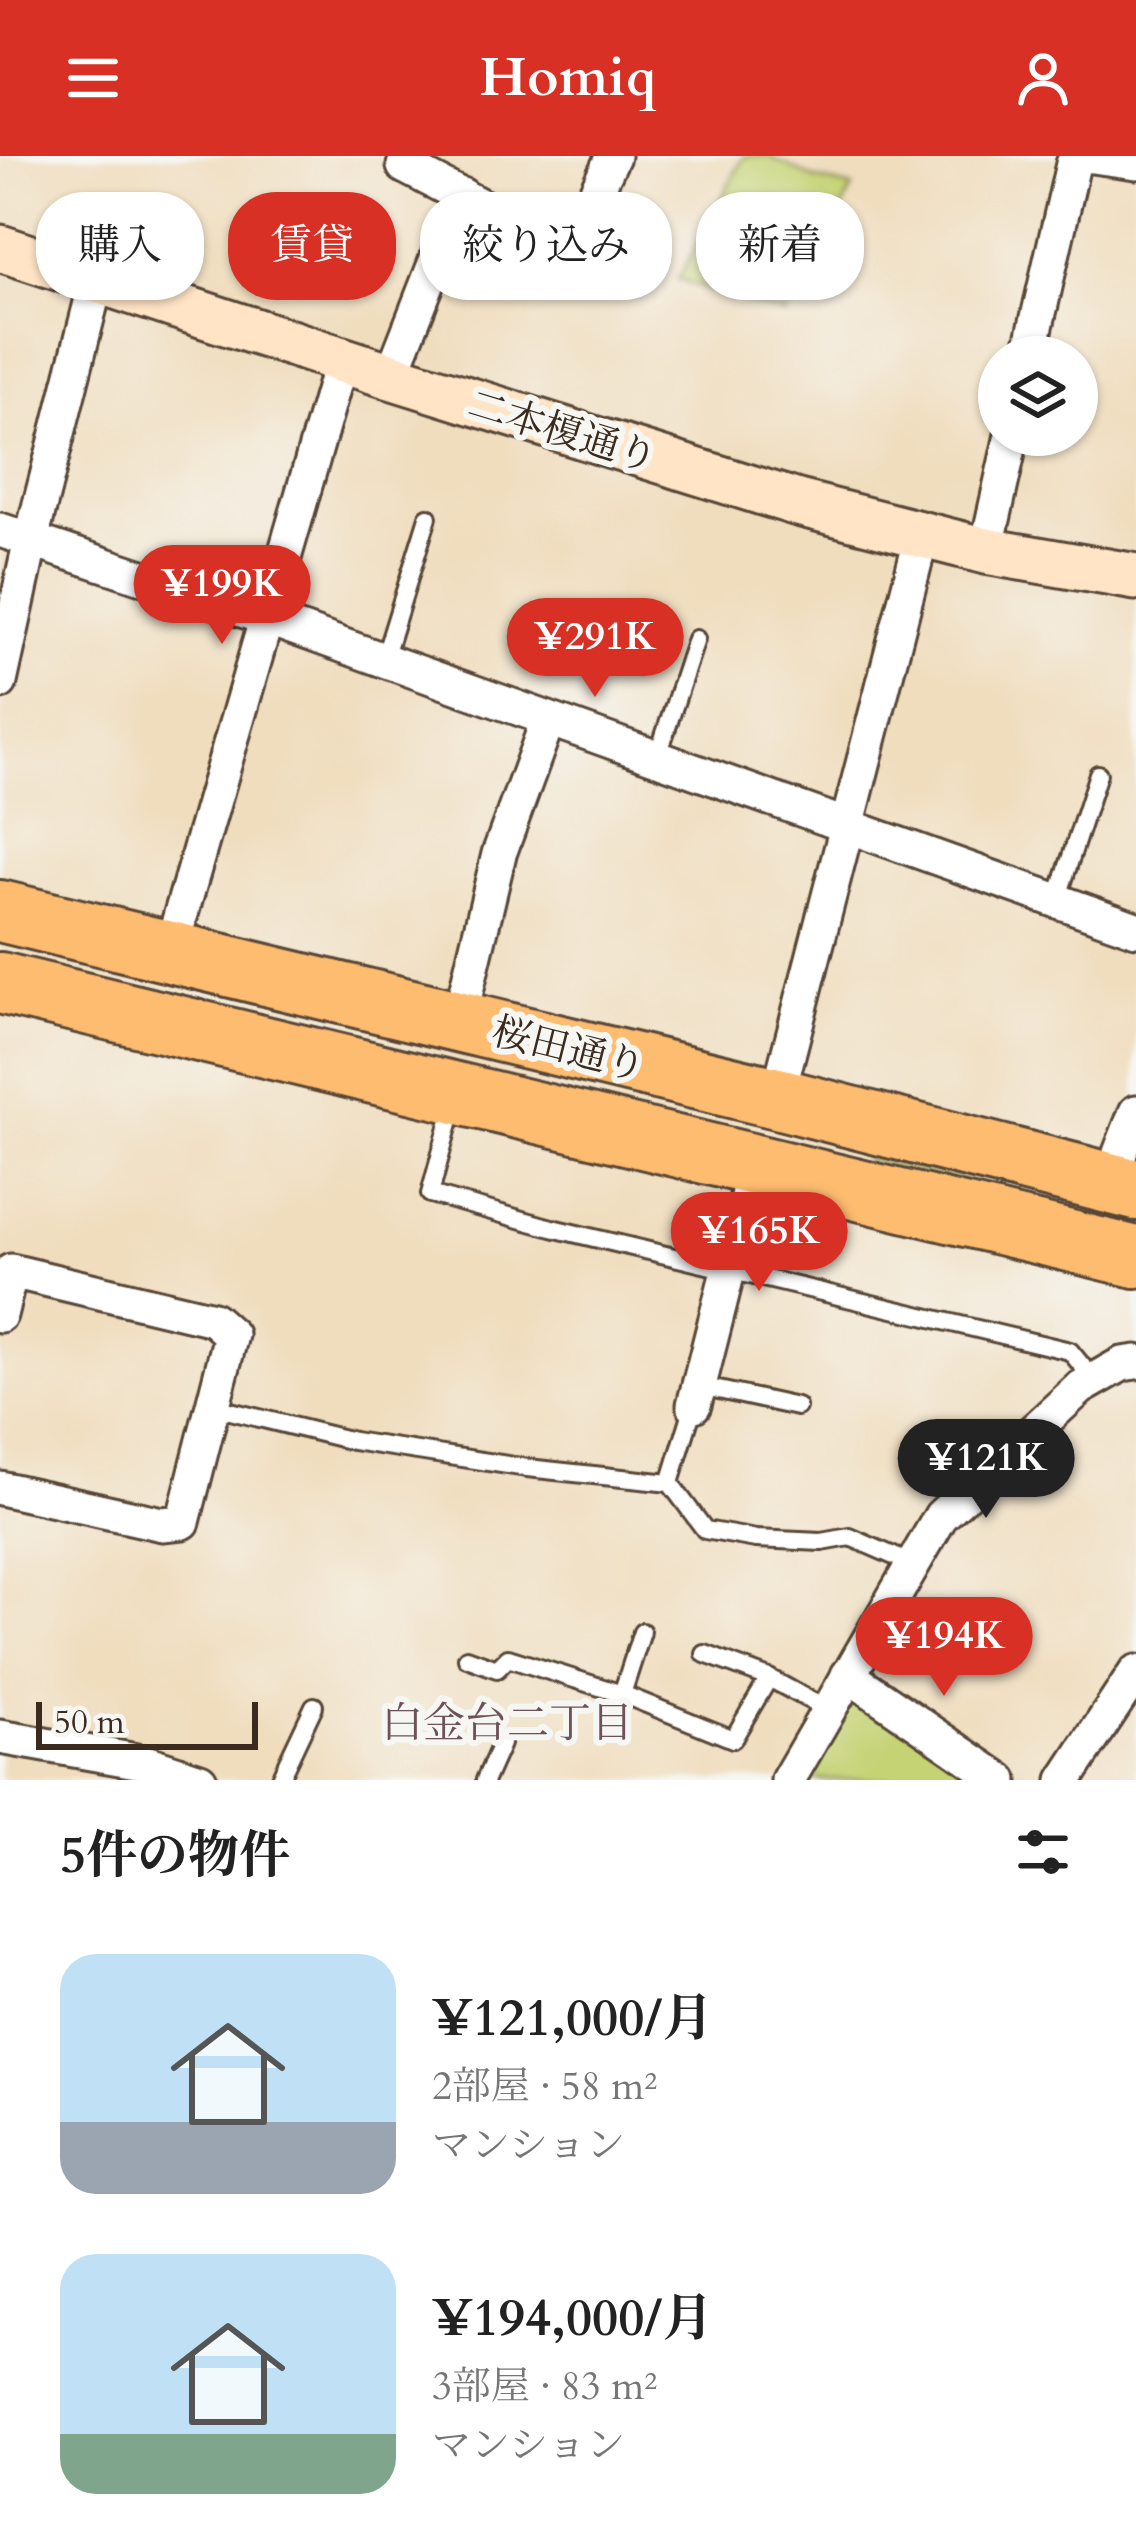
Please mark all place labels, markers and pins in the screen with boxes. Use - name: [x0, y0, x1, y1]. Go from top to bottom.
- pin: ¥199K: [138, 545, 306, 647]
- pin: ¥291K: [511, 598, 679, 700]
- pin: ¥165K: [675, 1192, 843, 1294]
- pin: ¥121K: [902, 1419, 1070, 1521]
- pin: ¥194K: [860, 1597, 1028, 1699]

